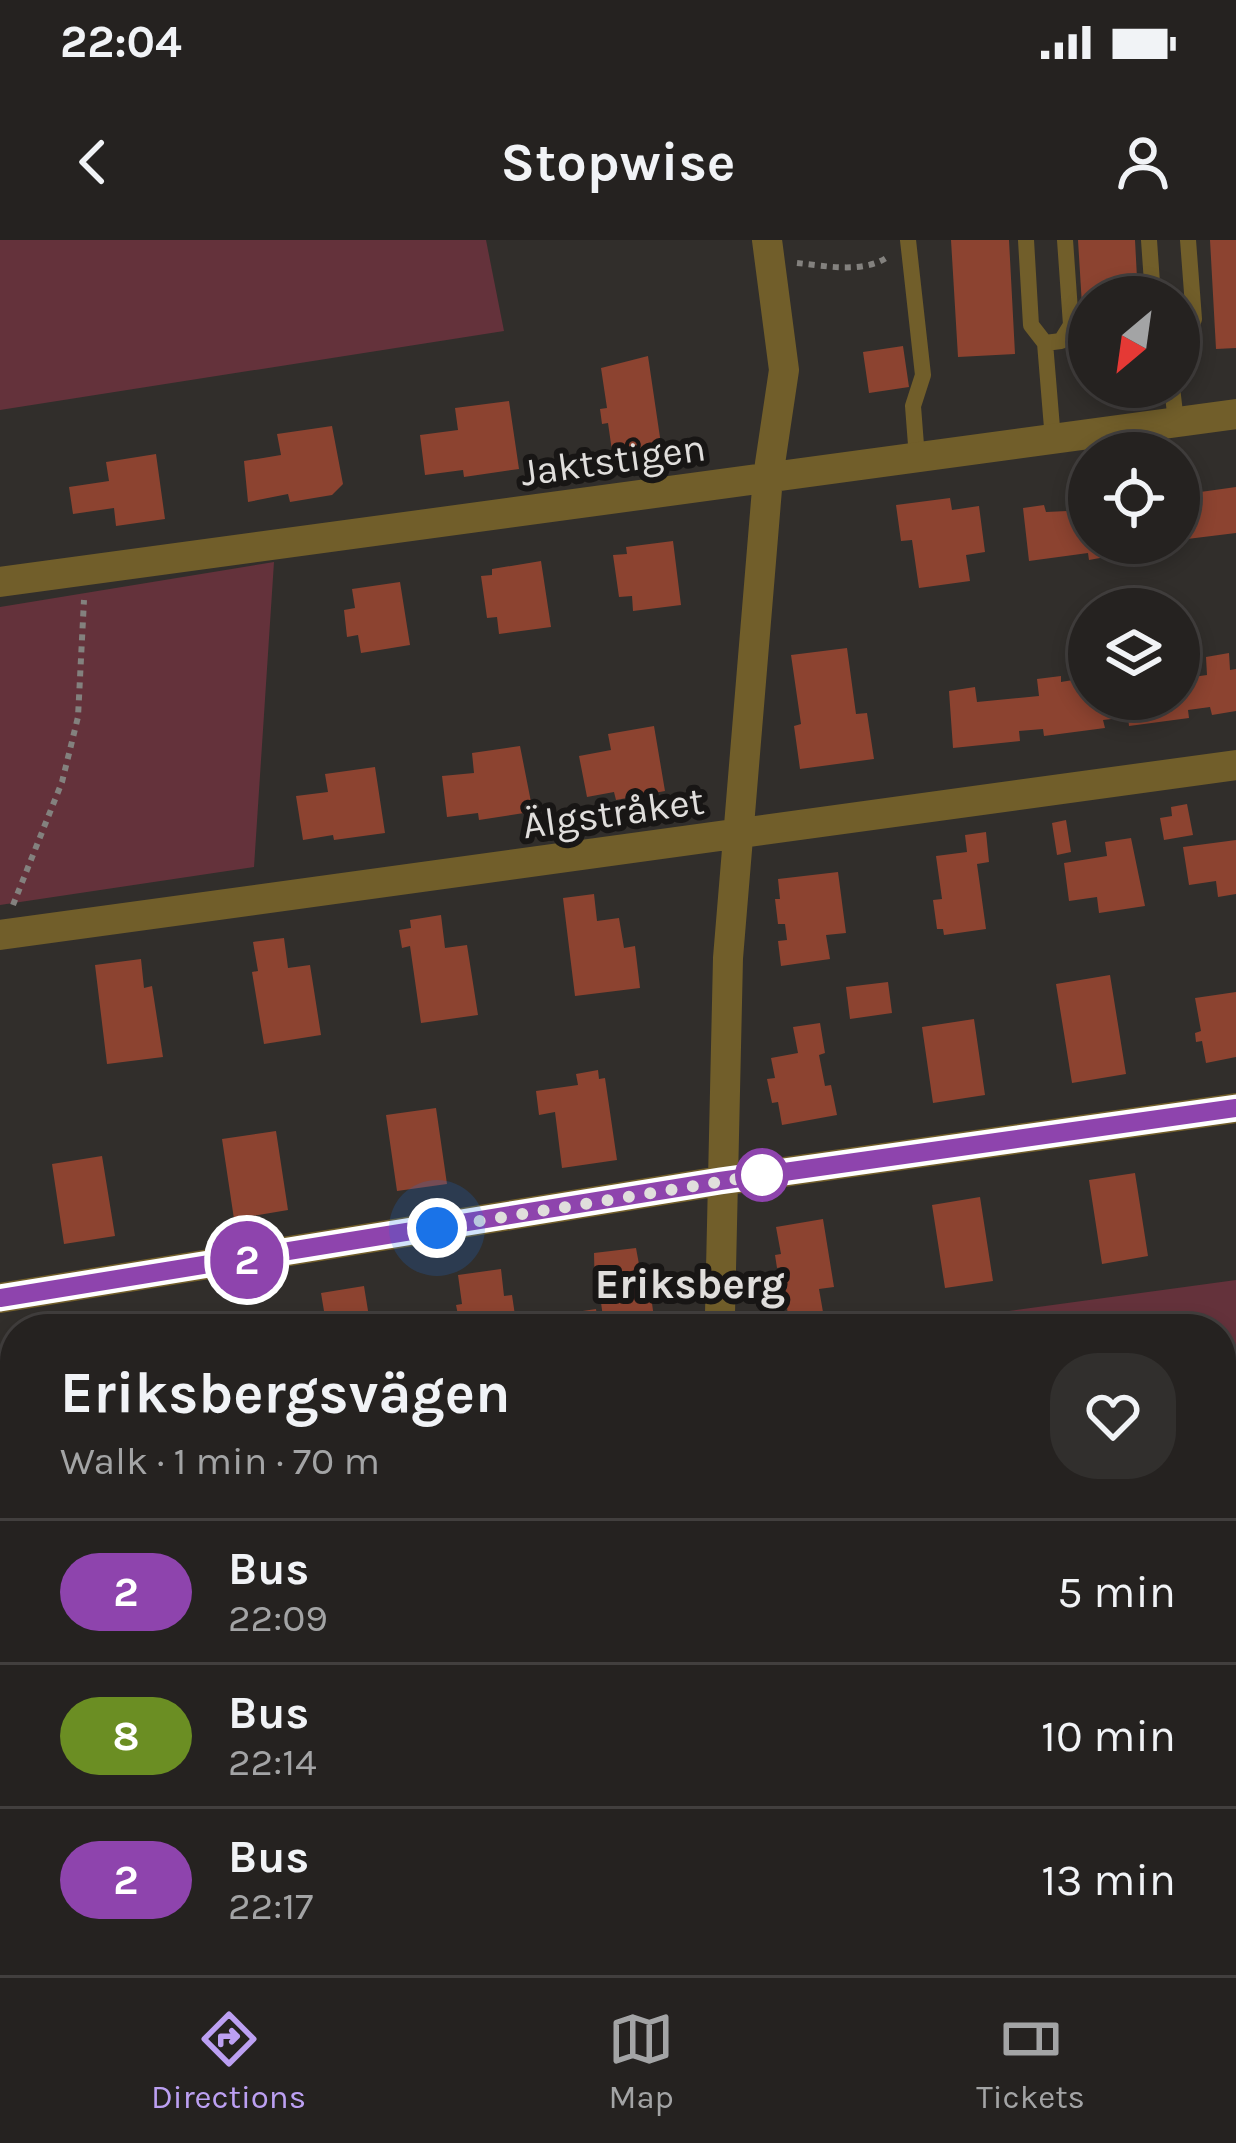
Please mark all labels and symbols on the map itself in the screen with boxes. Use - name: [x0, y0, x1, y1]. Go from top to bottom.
- north arrow: [1068, 276, 1200, 408]
- street label: Jaktstigen: [518, 424, 709, 496]
- street label: Älgstråket: [519, 777, 707, 848]
- unlabelled marker: [737, 1150, 787, 1200]
- your location: [407, 1198, 467, 1258]
- line badge: 2: [208, 1221, 286, 1299]
- district label: Eriksberg: [595, 1259, 785, 1309]

